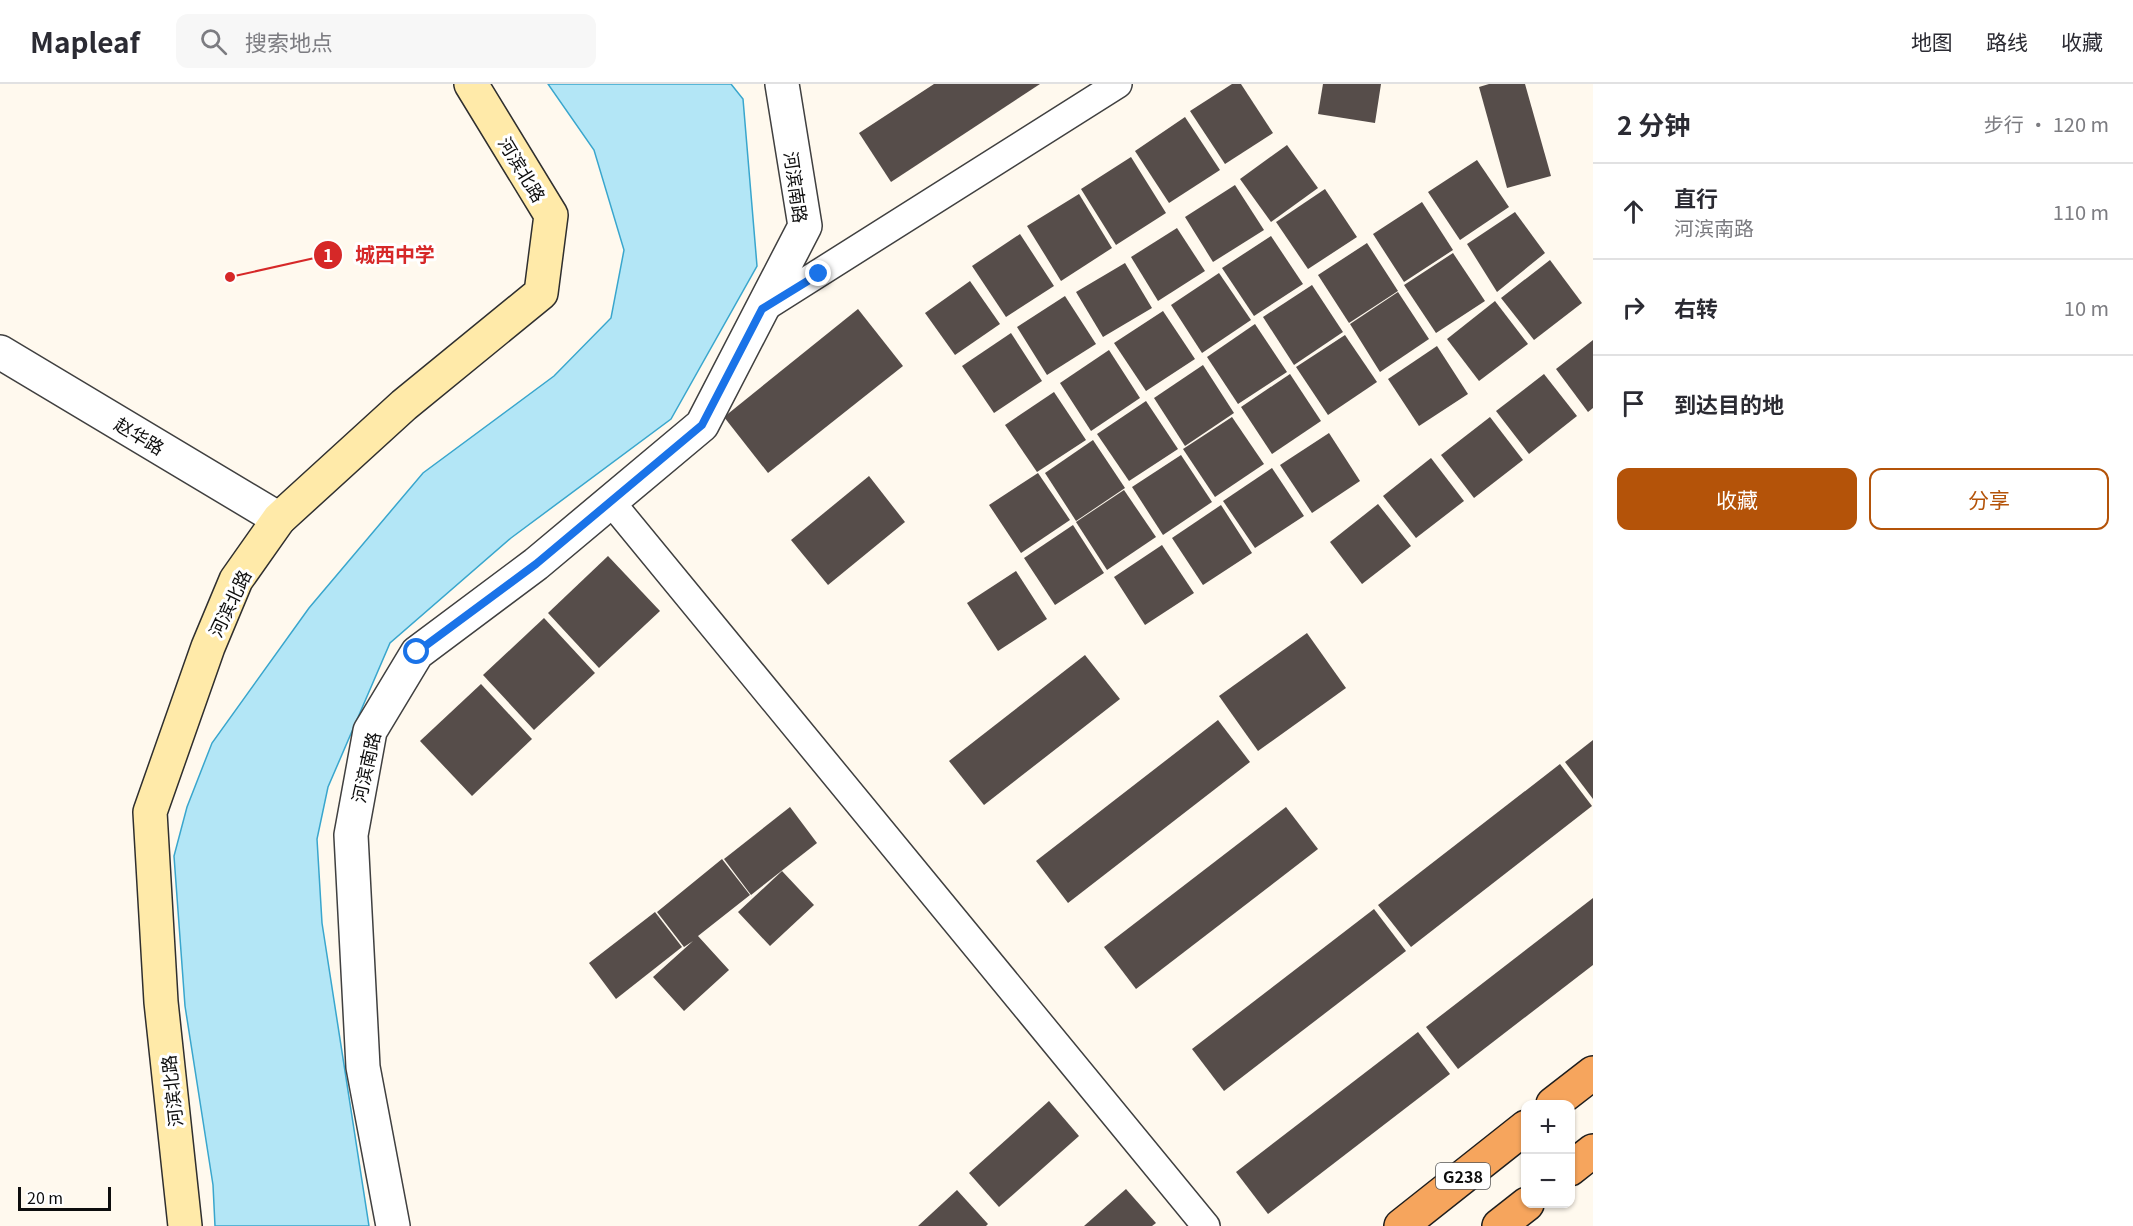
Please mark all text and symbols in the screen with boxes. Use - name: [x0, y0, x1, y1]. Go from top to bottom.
- search box: [176, 14, 596, 68]
- text: Mapleaf: [30, 21, 140, 61]
- icon: search: [197, 25, 230, 58]
- text: 搜索地点: [245, 25, 333, 57]
- text: 地图: [1911, 26, 1953, 56]
- text: 路线: [1986, 26, 2028, 56]
- text: 收藏: [2061, 26, 2103, 56]
- text: 2 分钟: [1617, 105, 1690, 142]
- text: 步行 · 120 m: [1984, 109, 2109, 138]
- street label: 河滨北路: [493, 131, 553, 207]
- street label: 河滨南路: [779, 150, 815, 224]
- text: 直行: [1674, 181, 1718, 213]
- icon: ahead: [1617, 195, 1650, 228]
- text: 110 m: [2053, 197, 2109, 226]
- text: 河滨南路: [1674, 213, 1754, 242]
- callout: 城西中学: [313, 236, 447, 274]
- text: 城西中学: [355, 239, 435, 268]
- text: 1: [323, 241, 333, 267]
- route end: [805, 260, 831, 286]
- icon: right: [1617, 291, 1650, 324]
- text: 右转: [1674, 291, 1718, 323]
- text: 10 m: [2064, 293, 2109, 322]
- icon: arrive: [1617, 387, 1650, 420]
- text: 到达目的地: [1674, 387, 1784, 419]
- street label: 赵华路: [110, 410, 170, 460]
- button: 收藏: [1617, 468, 1857, 530]
- button: 分享: [1869, 468, 2109, 530]
- street label: 河滨北路: [202, 565, 256, 641]
- route start: [403, 638, 429, 664]
- street label: 河滨南路: [344, 729, 386, 805]
- street label: 河滨北路: [154, 1054, 188, 1128]
- map controls: [1521, 1100, 1575, 1208]
- button: +: [1521, 1100, 1575, 1154]
- button: −: [1521, 1154, 1575, 1208]
- road number: G238: [1436, 1163, 1490, 1189]
- scale bar: [18, 1184, 111, 1212]
- text: 20 m: [27, 1185, 63, 1209]

